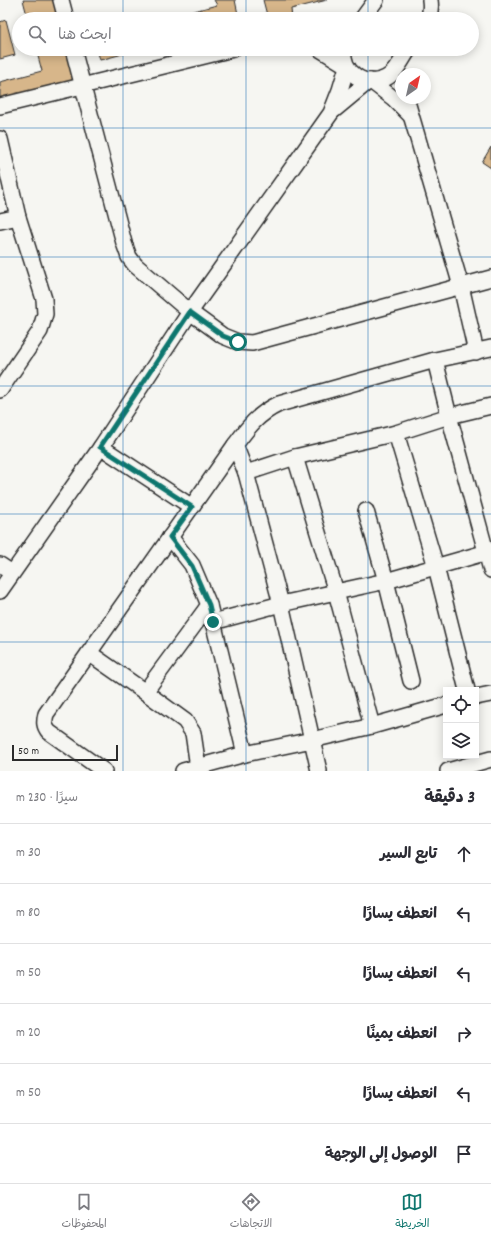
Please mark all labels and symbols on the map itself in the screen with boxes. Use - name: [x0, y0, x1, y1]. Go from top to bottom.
- north arrow: [395, 68, 431, 104]
- route start: [229, 333, 247, 351]
- route end: [204, 613, 222, 631]
- scale bar: [12, 743, 118, 762]

